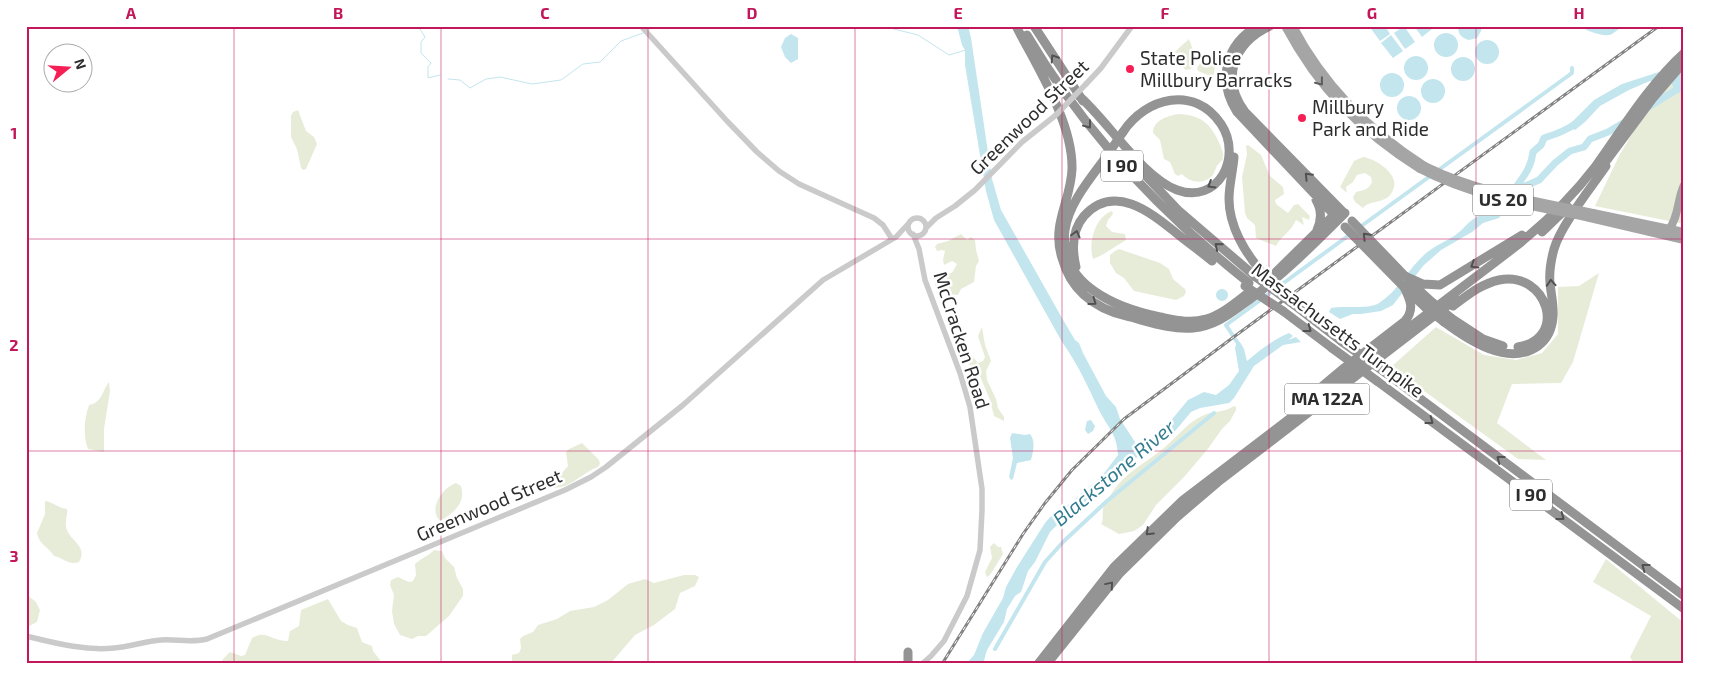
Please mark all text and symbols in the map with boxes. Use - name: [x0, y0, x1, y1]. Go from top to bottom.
- text: A: [126, 3, 137, 22]
- text: B: [333, 3, 343, 22]
- text: C: [540, 3, 550, 22]
- text: D: [747, 3, 758, 22]
- text: E: [953, 3, 963, 22]
- text: F: [1161, 3, 1170, 22]
- text: G: [1367, 3, 1377, 22]
- text: H: [1573, 3, 1585, 22]
- north arrow: [42, 42, 92, 92]
- place label: State Police Millbury Barracks: [1140, 46, 1292, 91]
- street label: Greenwood Street: [965, 54, 1093, 179]
- one-way arrow: [1051, 55, 1060, 64]
- text: N: [71, 56, 90, 71]
- marker: State Police Millbury Barracks: [1124, 63, 1136, 75]
- one-way arrow: [1314, 76, 1323, 86]
- place label: Millbury Park and Ride: [1312, 95, 1429, 140]
- marker: Millbury Park and Ride: [1296, 112, 1308, 124]
- one-way arrow: [1082, 119, 1090, 128]
- text: 1: [11, 123, 17, 142]
- road number: I 90: [1101, 150, 1143, 182]
- one-way arrow: [1305, 172, 1314, 181]
- one-way arrow: [1207, 179, 1216, 189]
- road number: US 20: [1473, 184, 1533, 216]
- one-way arrow: [1070, 231, 1080, 239]
- one-way arrow: [1363, 233, 1372, 242]
- one-way arrow: [1215, 243, 1224, 251]
- street label: Massachusetts Turnpike: [1248, 257, 1429, 402]
- one-way arrow: [1470, 258, 1479, 268]
- street label: McCracken Road: [929, 268, 995, 411]
- one-way arrow: [1545, 279, 1556, 287]
- one-way arrow: [1087, 296, 1097, 305]
- one-way arrow: [1302, 324, 1311, 332]
- text: 2: [9, 335, 19, 354]
- road number: MA 122A: [1284, 384, 1370, 414]
- water label: Blackstone River: [1047, 413, 1180, 530]
- one-way arrow: [1424, 415, 1433, 423]
- one-way arrow: [1497, 457, 1506, 465]
- street label: Greenwood Street: [413, 464, 565, 546]
- road number: I 90: [1510, 480, 1552, 510]
- one-way arrow: [1555, 511, 1565, 520]
- one-way arrow: [1146, 526, 1155, 535]
- text: 3: [9, 546, 19, 565]
- one-way arrow: [1641, 564, 1651, 573]
- one-way arrow: [1105, 581, 1114, 590]

